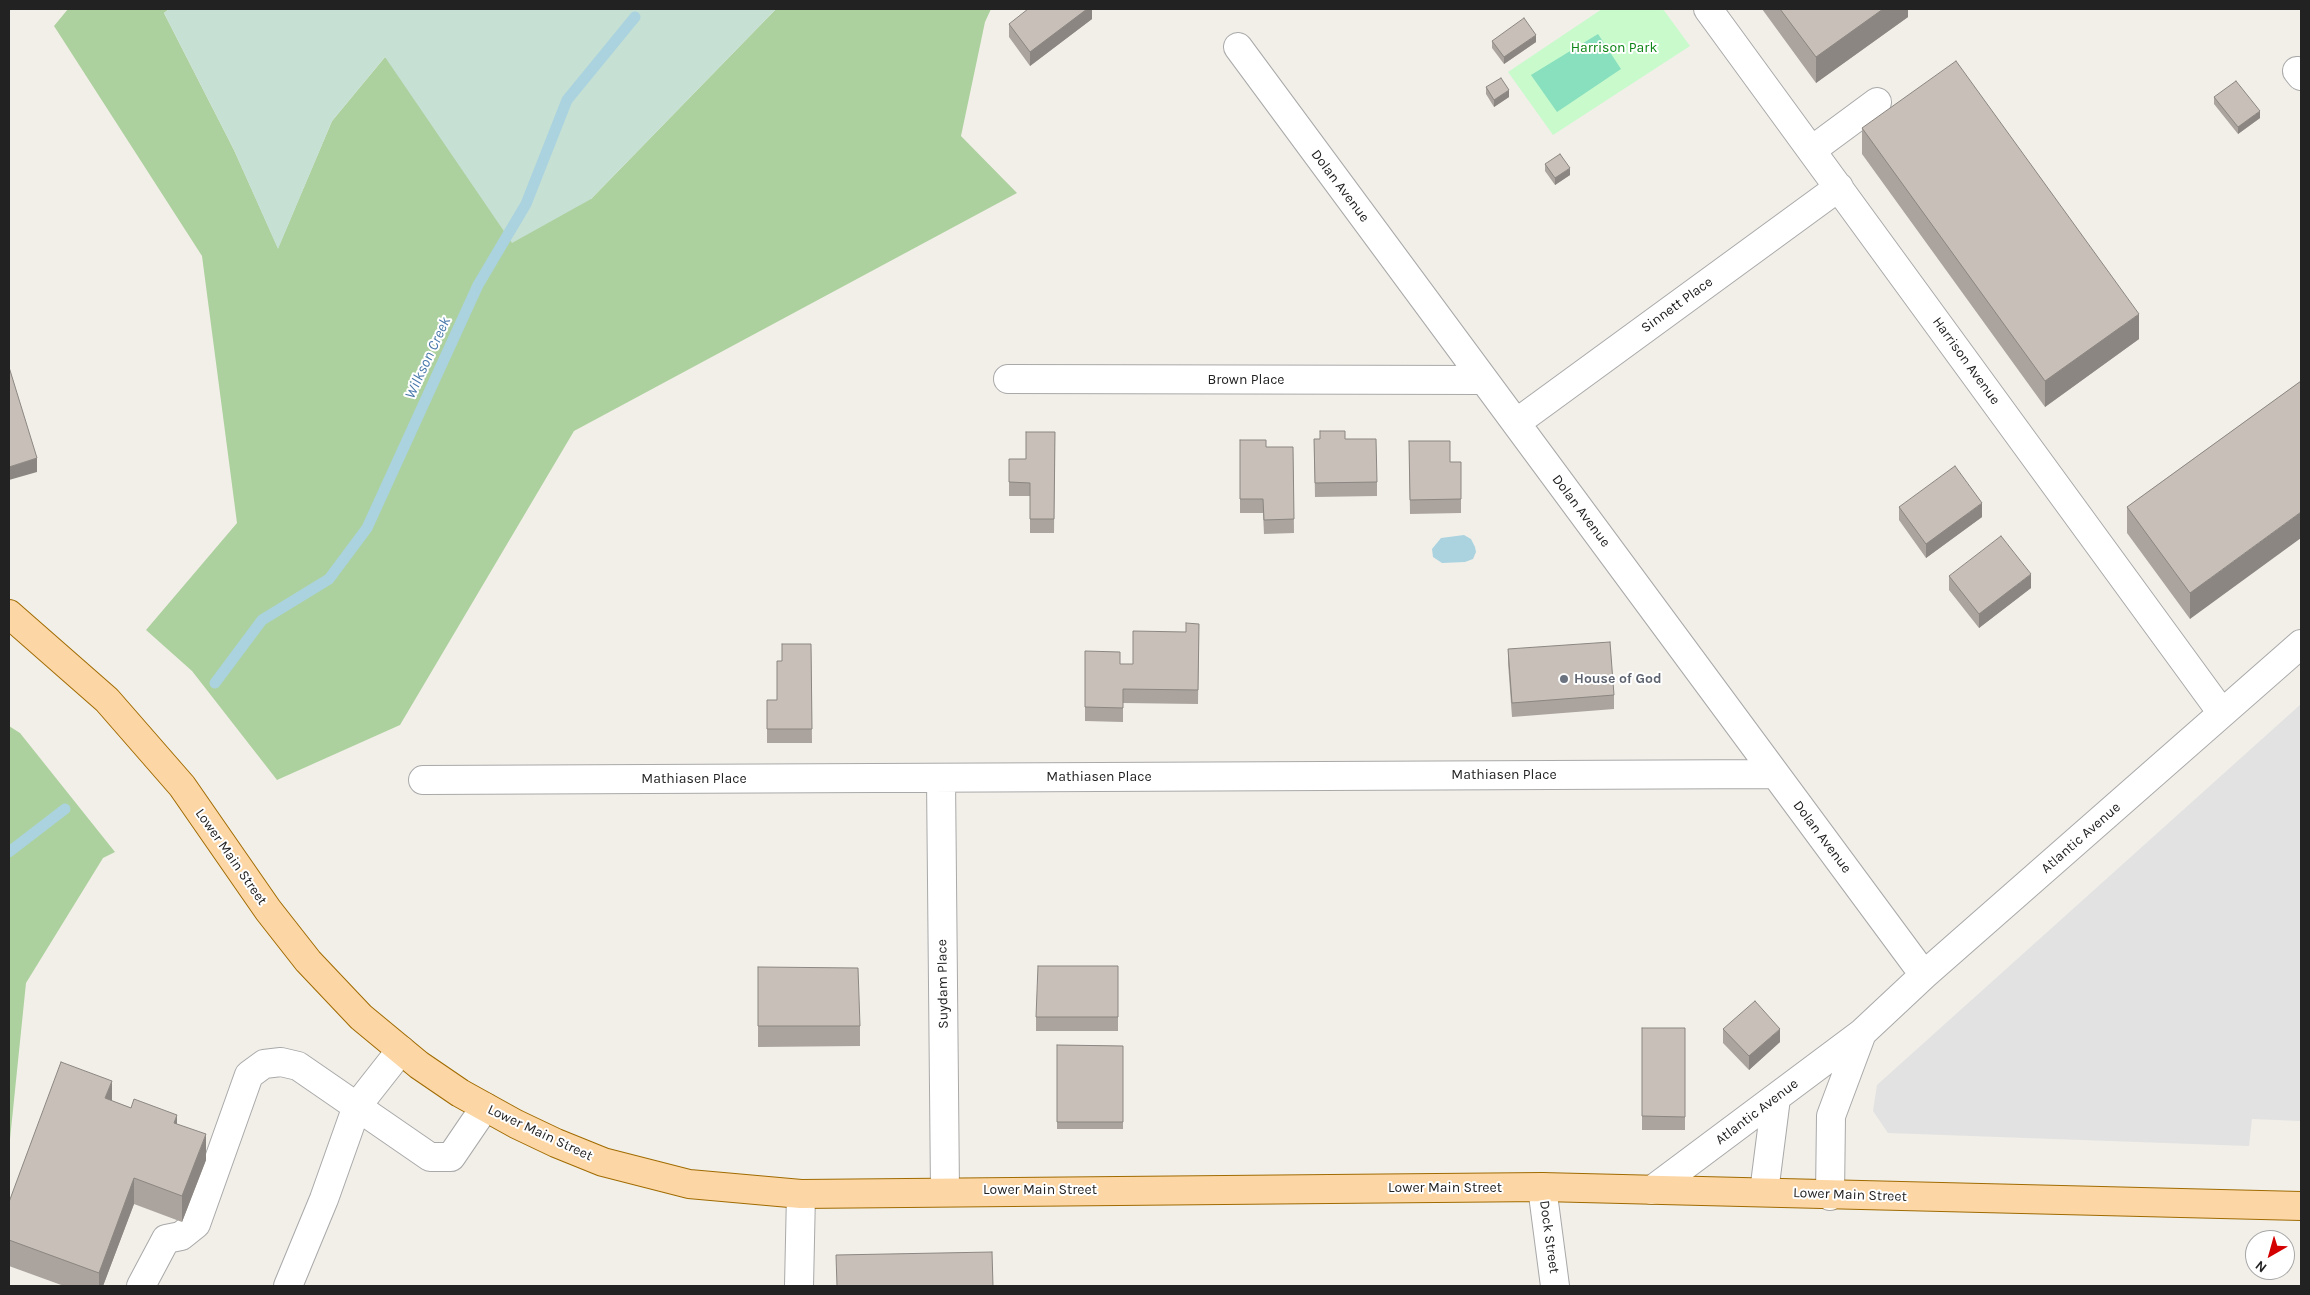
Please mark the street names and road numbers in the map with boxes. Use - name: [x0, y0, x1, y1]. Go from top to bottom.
- street label: Dolan Avenue: [1307, 146, 1373, 226]
- street label: Sinnett Place: [1638, 273, 1716, 337]
- street label: Harrison Avenue: [1929, 314, 2003, 408]
- street label: Brown Place: [1207, 372, 1285, 388]
- street label: Dolan Avenue: [1548, 471, 1614, 551]
- street label: Mathiasen Place: [1451, 767, 1557, 783]
- street label: Mathiasen Place: [1046, 769, 1152, 785]
- street label: Mathiasen Place: [641, 771, 747, 787]
- street label: Dolan Avenue: [1789, 797, 1855, 877]
- street label: Atlantic Avenue: [2038, 799, 2124, 877]
- street label: Lower Main Street: [191, 806, 271, 908]
- street label: Suydam Place: [934, 939, 952, 1029]
- street label: Atlantic Avenue: [1712, 1075, 1802, 1149]
- street label: Lower Main Street: [485, 1101, 595, 1165]
- street label: Lower Main Street: [1388, 1180, 1502, 1196]
- street label: Lower Main Street: [983, 1182, 1097, 1198]
- street label: Lower Main Street: [1793, 1185, 1907, 1205]
- street label: Dock Street: [1536, 1199, 1562, 1275]

